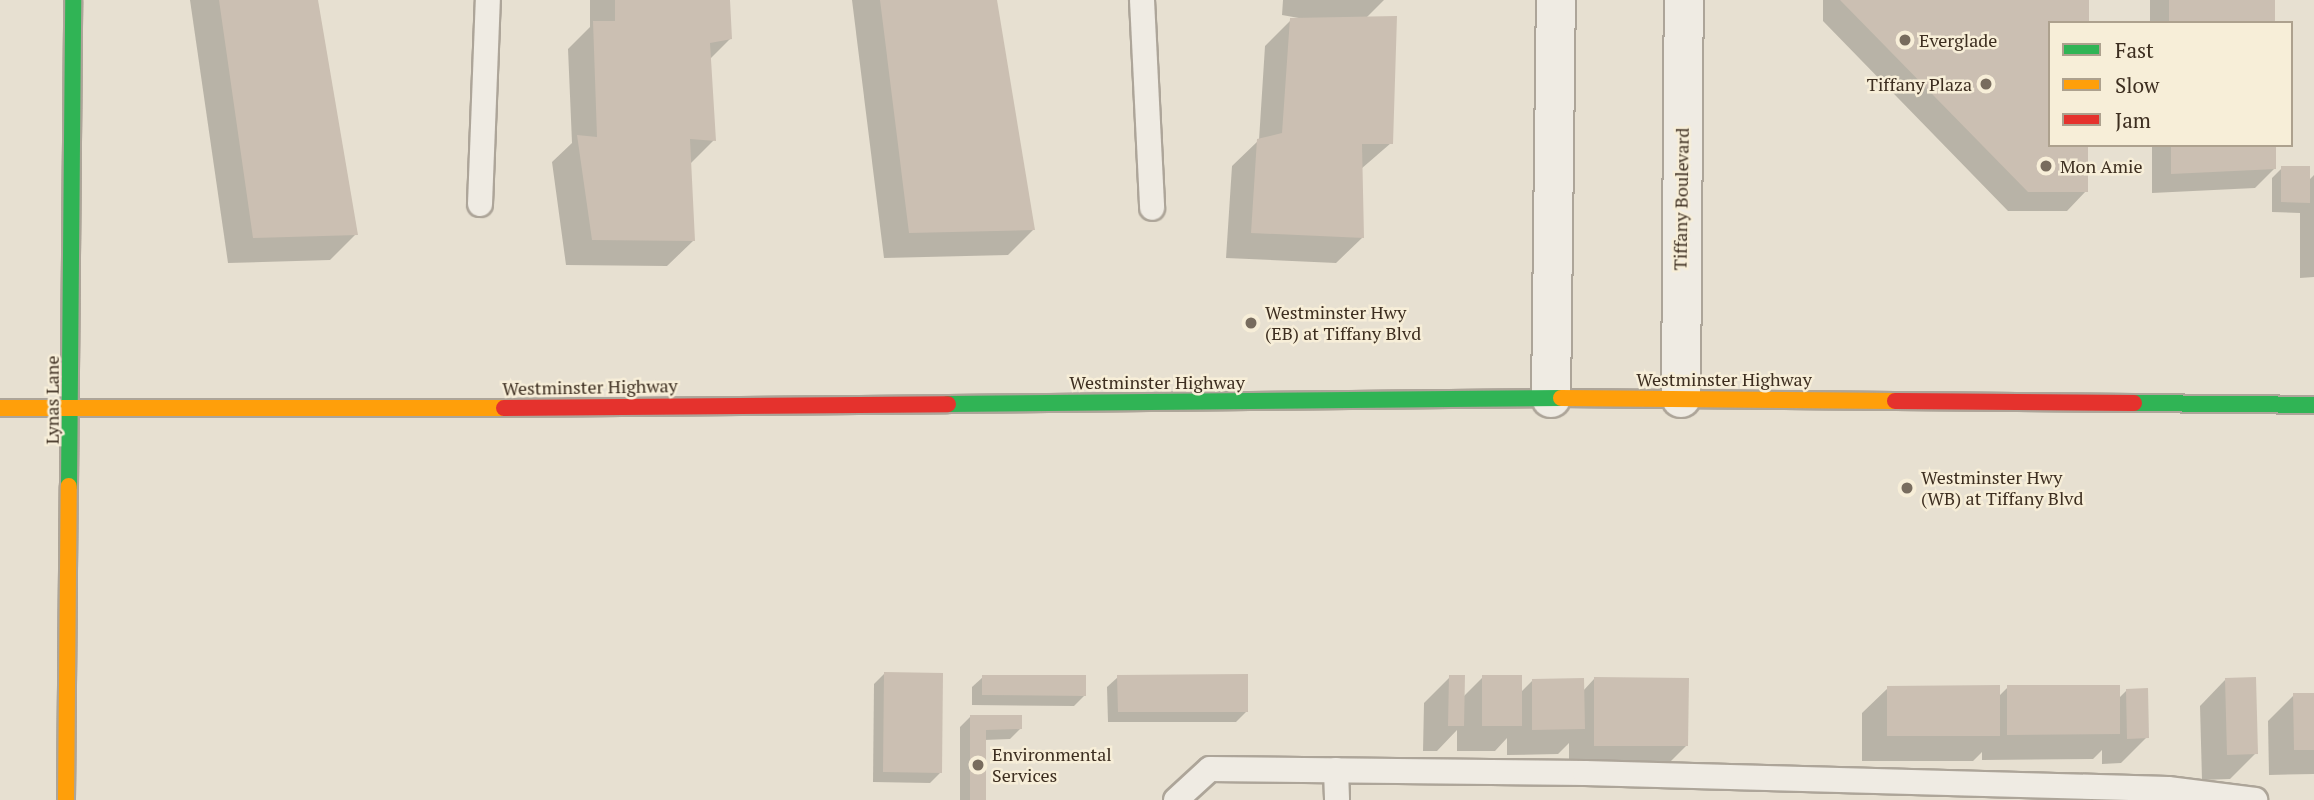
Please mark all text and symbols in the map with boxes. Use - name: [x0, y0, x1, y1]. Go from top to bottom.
- legend: [2048, 21, 2293, 147]
- place label: Everglade: [1919, 29, 1997, 51]
- marker: Everglade: [1897, 32, 1913, 48]
- text: Fast: [2115, 36, 2154, 64]
- text: Slow: [2115, 71, 2159, 99]
- place label: Tiffany Plaza: [1867, 73, 1972, 95]
- marker: Tiffany Plaza: [1978, 76, 1994, 92]
- text: Jam: [2115, 106, 2151, 134]
- street label: Tiffany Boulevard: [1669, 127, 1693, 271]
- place label: Mon Amie: [2060, 155, 2143, 177]
- marker: Mon Amie: [2038, 158, 2054, 174]
- place label: Westminster Hwy (EB) at Tiffany Blvd: [1265, 302, 1421, 344]
- marker: Westminster Hwy (EB) at Tiffany Blvd: [1243, 315, 1259, 331]
- street label: Lynas Lane: [41, 356, 63, 444]
- street label: Westminster Highway: [1636, 368, 1812, 390]
- street label: Westminster Highway: [1069, 371, 1245, 393]
- street label: Westminster Highway: [502, 375, 678, 399]
- place label: Westminster Hwy (WB) at Tiffany Blvd: [1921, 467, 2083, 510]
- marker: Westminster Hwy (WB) at Tiffany Blvd: [1899, 480, 1915, 496]
- place label: Environmental Services: [992, 744, 1112, 786]
- marker: Environmental Services: [970, 757, 986, 773]

